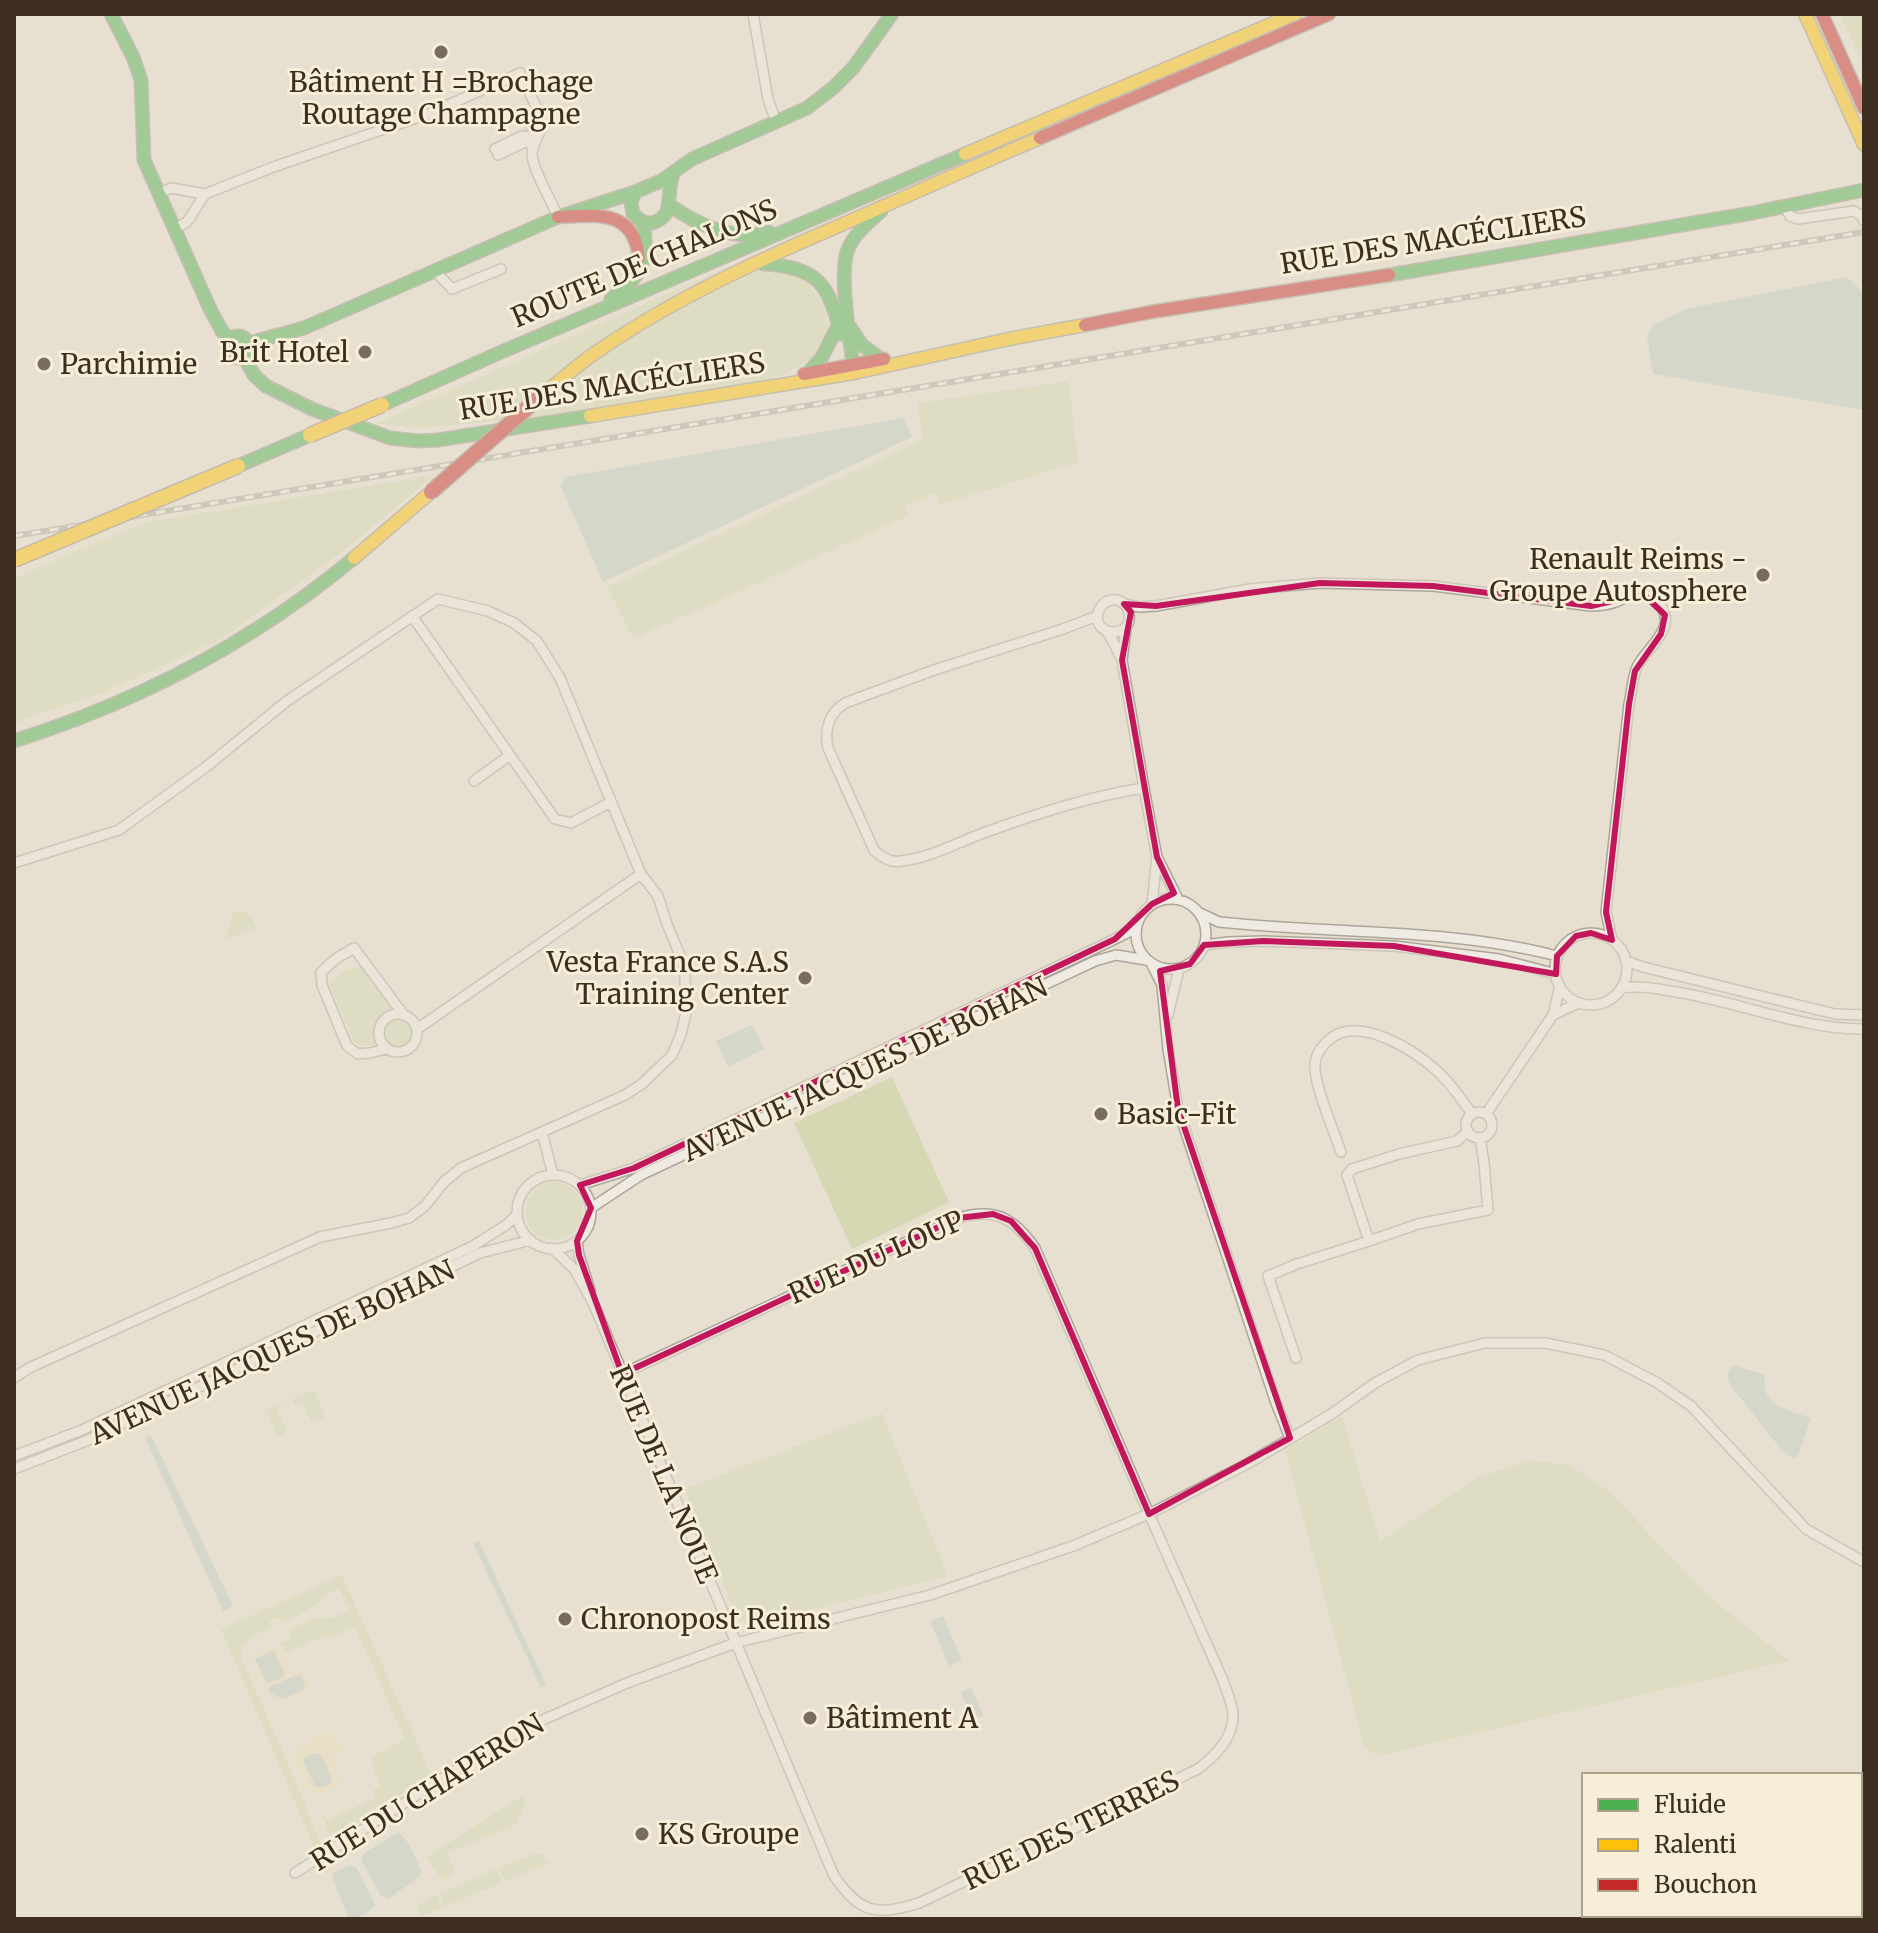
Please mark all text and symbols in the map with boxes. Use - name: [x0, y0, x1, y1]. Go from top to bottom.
- marker: Bâtiment H =Brochage Routage Champagne: [432, 43, 450, 61]
- place label: Bâtiment H =Brochage Routage Champagne: [289, 64, 593, 132]
- street label: ROUTE DE CHALONS: [506, 191, 782, 335]
- street label: RUE DES MACÉCLIERS: [1278, 198, 1588, 282]
- place label: Brit Hotel: [219, 334, 349, 370]
- marker: Brit Hotel: [356, 343, 374, 361]
- street label: RUE DES MACÉCLIERS: [457, 344, 767, 428]
- place label: Parchimie: [60, 346, 197, 382]
- marker: Parchimie: [35, 355, 53, 373]
- place label: Renault Reims - Groupe Autosphere: [1489, 541, 1747, 609]
- marker: Renault Reims - Groupe Autosphere: [1754, 566, 1772, 584]
- place label: Vesta France S.A.S Training Center: [546, 944, 789, 1012]
- street label: AVENUE JACQUES DE BOHAN: [676, 968, 1054, 1170]
- marker: Vesta France S.A.S Training Center: [796, 969, 814, 987]
- place label: Basic-Fit: [1117, 1096, 1236, 1132]
- marker: Basic-Fit: [1092, 1105, 1110, 1123]
- street label: RUE DU LOUP: [783, 1202, 969, 1312]
- street label: AVENUE JACQUES DE BOHAN: [83, 1251, 461, 1453]
- street label: RUE DE LA NOUE: [602, 1360, 726, 1589]
- place label: Chronopost Reims: [581, 1601, 831, 1637]
- marker: Chronopost Reims: [556, 1610, 574, 1628]
- place label: Bâtiment A: [826, 1700, 979, 1736]
- street label: RUE DU CHAPERON: [303, 1705, 551, 1878]
- marker: Bâtiment A: [801, 1709, 819, 1727]
- street label: RUE DES TERRES: [957, 1762, 1185, 1898]
- legend: [1582, 1773, 1862, 1917]
- text: Fluide: [1654, 1789, 1726, 1820]
- place label: KS Groupe: [658, 1816, 799, 1852]
- marker: KS Groupe: [633, 1825, 651, 1843]
- text: Ralenti: [1654, 1829, 1737, 1860]
- text: Bouchon: [1654, 1869, 1757, 1900]

